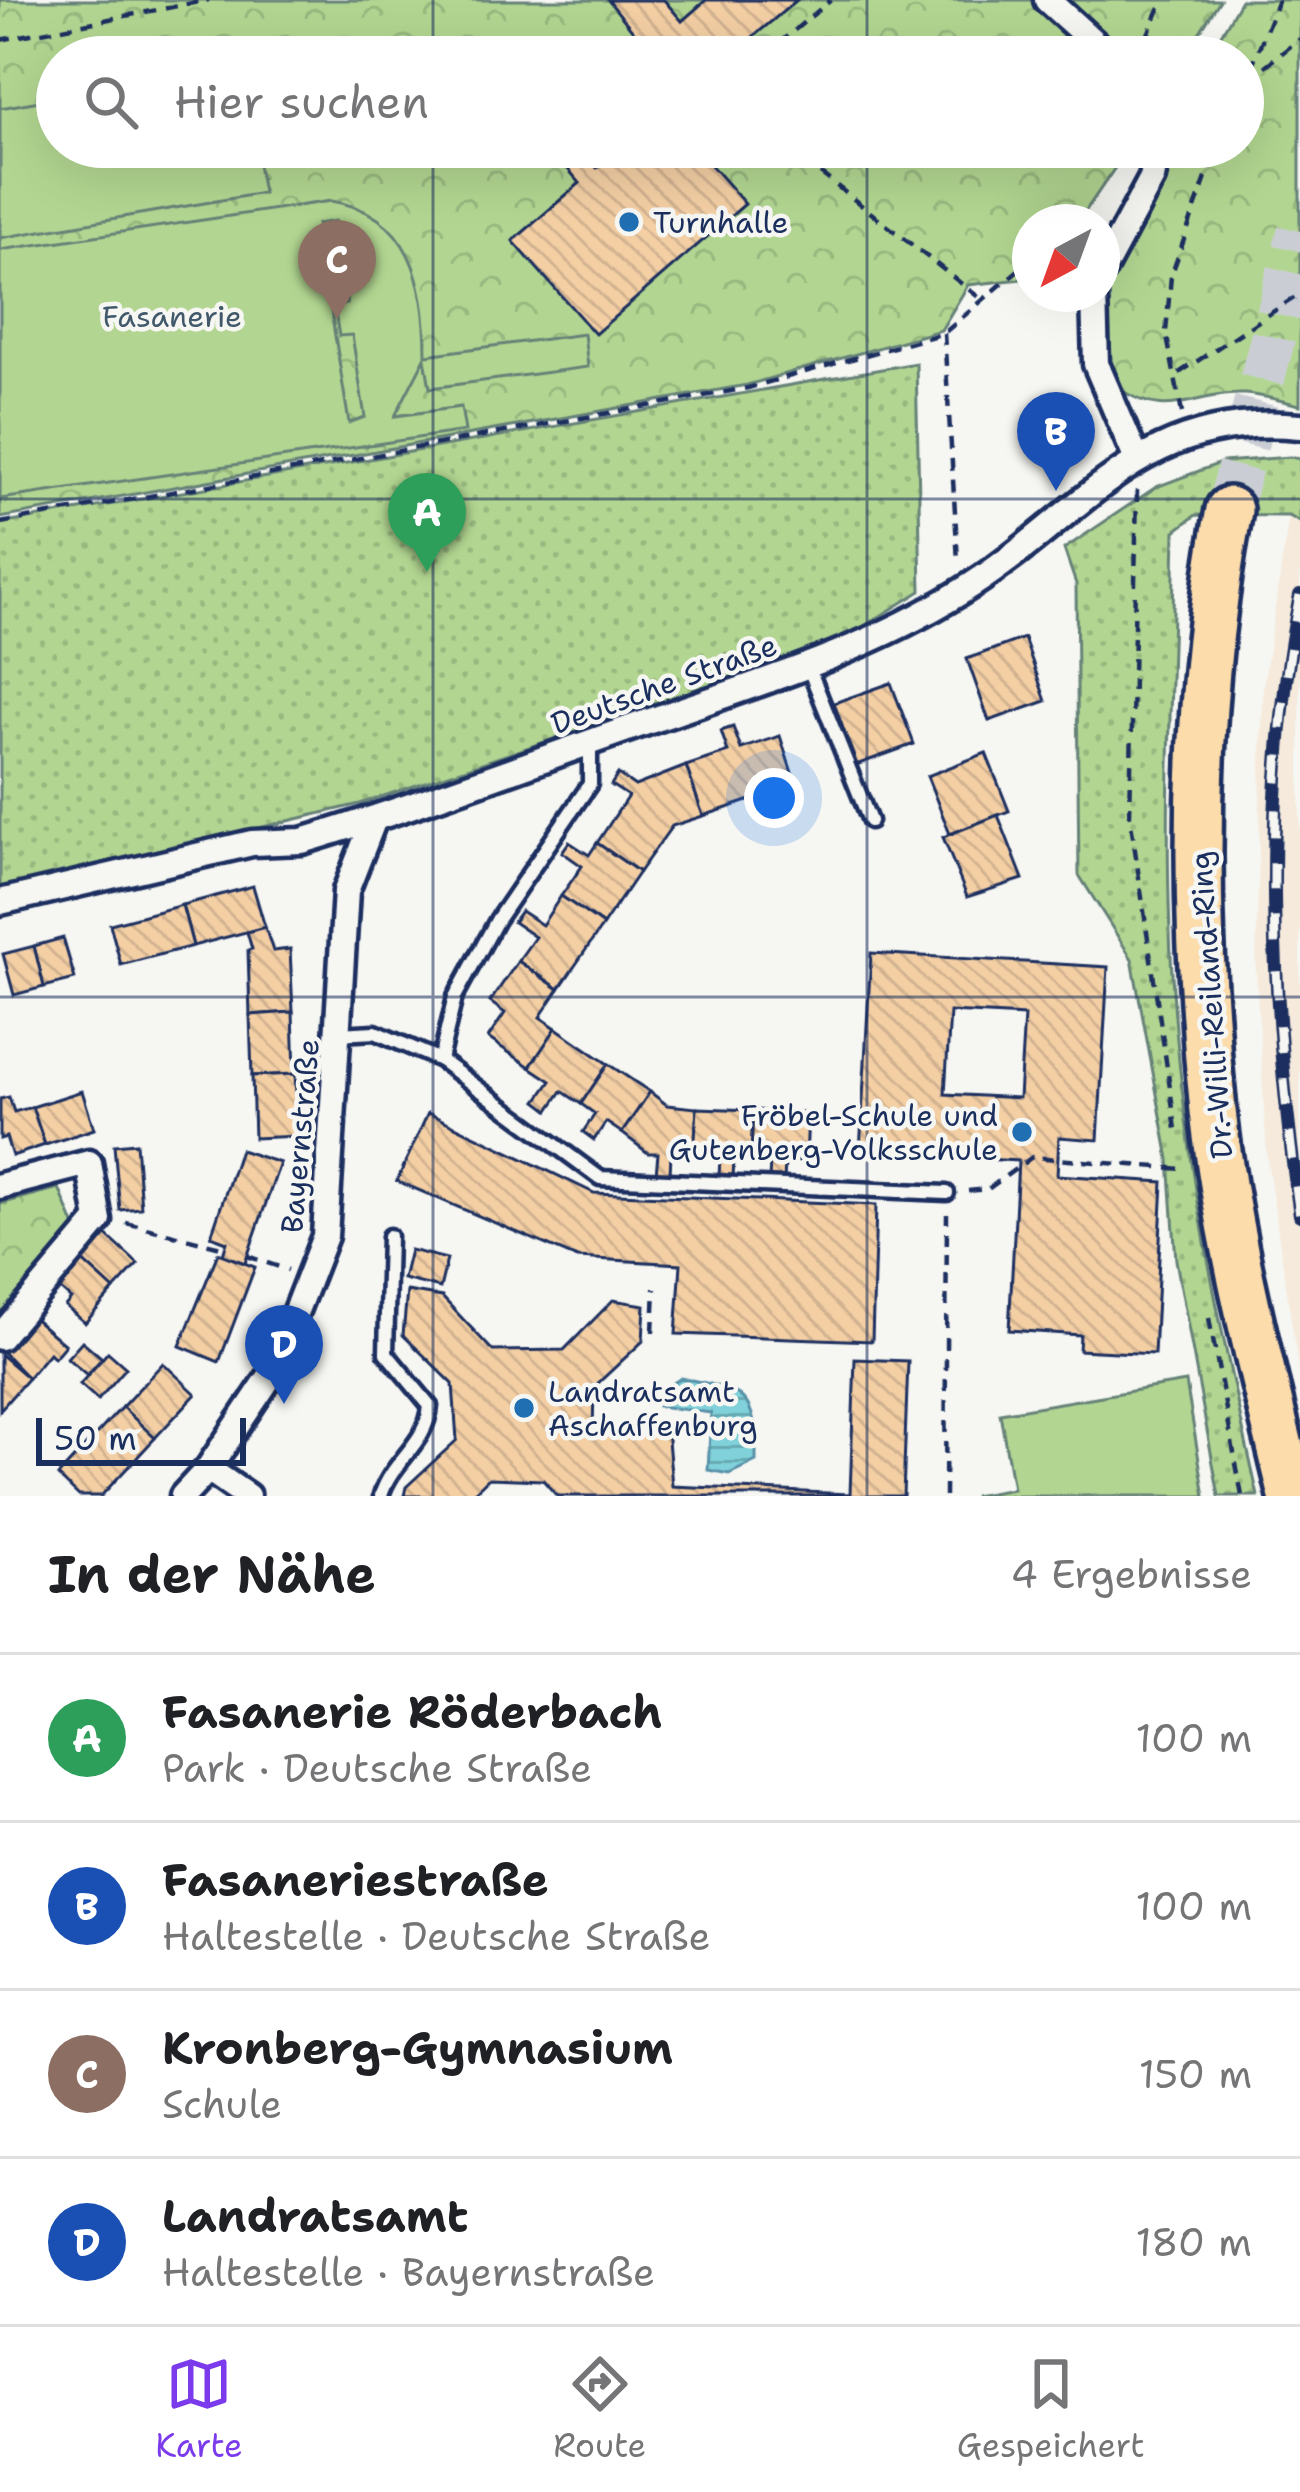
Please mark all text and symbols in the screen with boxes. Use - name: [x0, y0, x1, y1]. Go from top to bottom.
- search box: [36, 36, 1264, 168]
- icon: search: [78, 69, 144, 135]
- text: Hier suchen: [174, 72, 429, 132]
- place label: Turnhalle: [653, 202, 788, 243]
- north arrow: [1012, 204, 1120, 312]
- marker: Turnhalle: [616, 209, 642, 235]
- pin: C: [298, 220, 376, 319]
- park label: Fasanerie: [102, 296, 242, 337]
- pin: B: [1017, 392, 1095, 491]
- pin: A: [388, 473, 466, 572]
- street label: Deutsche Straße: [545, 624, 783, 744]
- your location: [744, 768, 804, 828]
- street label: Dr.-Willi-Reiland-Ring: [1180, 850, 1242, 1160]
- street label: Bayernstraße: [271, 1037, 329, 1235]
- place label: Fröbel-Schule und Gutenberg-Volksschule: [669, 1095, 998, 1170]
- marker: Fröbel-Schule und Gutenberg-Volksschule: [1009, 1119, 1035, 1145]
- pin: D: [245, 1305, 323, 1404]
- place label: Landratsamt Aschaffenburg: [548, 1371, 758, 1446]
- marker: Landratsamt Aschaffenburg: [511, 1395, 537, 1421]
- scale bar: [36, 1412, 246, 1465]
- text: 50 m: [54, 1416, 137, 1461]
- text: In der Nähe: [48, 1540, 376, 1608]
- text: 4 Ergebnisse: [1011, 1548, 1252, 1600]
- text: Fasanerie Röderbach: [162, 1682, 662, 1742]
- text: A: [72, 1712, 102, 1764]
- text: 100 m: [1136, 1712, 1252, 1764]
- text: Park · Deutsche Straße: [162, 1742, 592, 1794]
- text: Fasaneriestraße: [162, 1850, 549, 1910]
- text: B: [75, 1880, 99, 1932]
- text: 100 m: [1136, 1880, 1252, 1932]
- text: Haltestelle · Deutsche Straße: [162, 1910, 711, 1962]
- text: Kronberg-Gymnasium: [162, 2018, 673, 2078]
- text: C: [75, 2048, 99, 2100]
- text: 150 m: [1139, 2048, 1252, 2100]
- text: Schule: [162, 2078, 282, 2130]
- text: Landratsamt: [162, 2186, 468, 2246]
- text: D: [73, 2216, 101, 2268]
- text: 180 m: [1136, 2216, 1252, 2268]
- text: Haltestelle · Bayernstraße: [162, 2246, 655, 2298]
- tab: Karte: [155, 2351, 243, 2468]
- tab: Route: [553, 2351, 646, 2468]
- tab: Gespeichert: [957, 2351, 1145, 2468]

